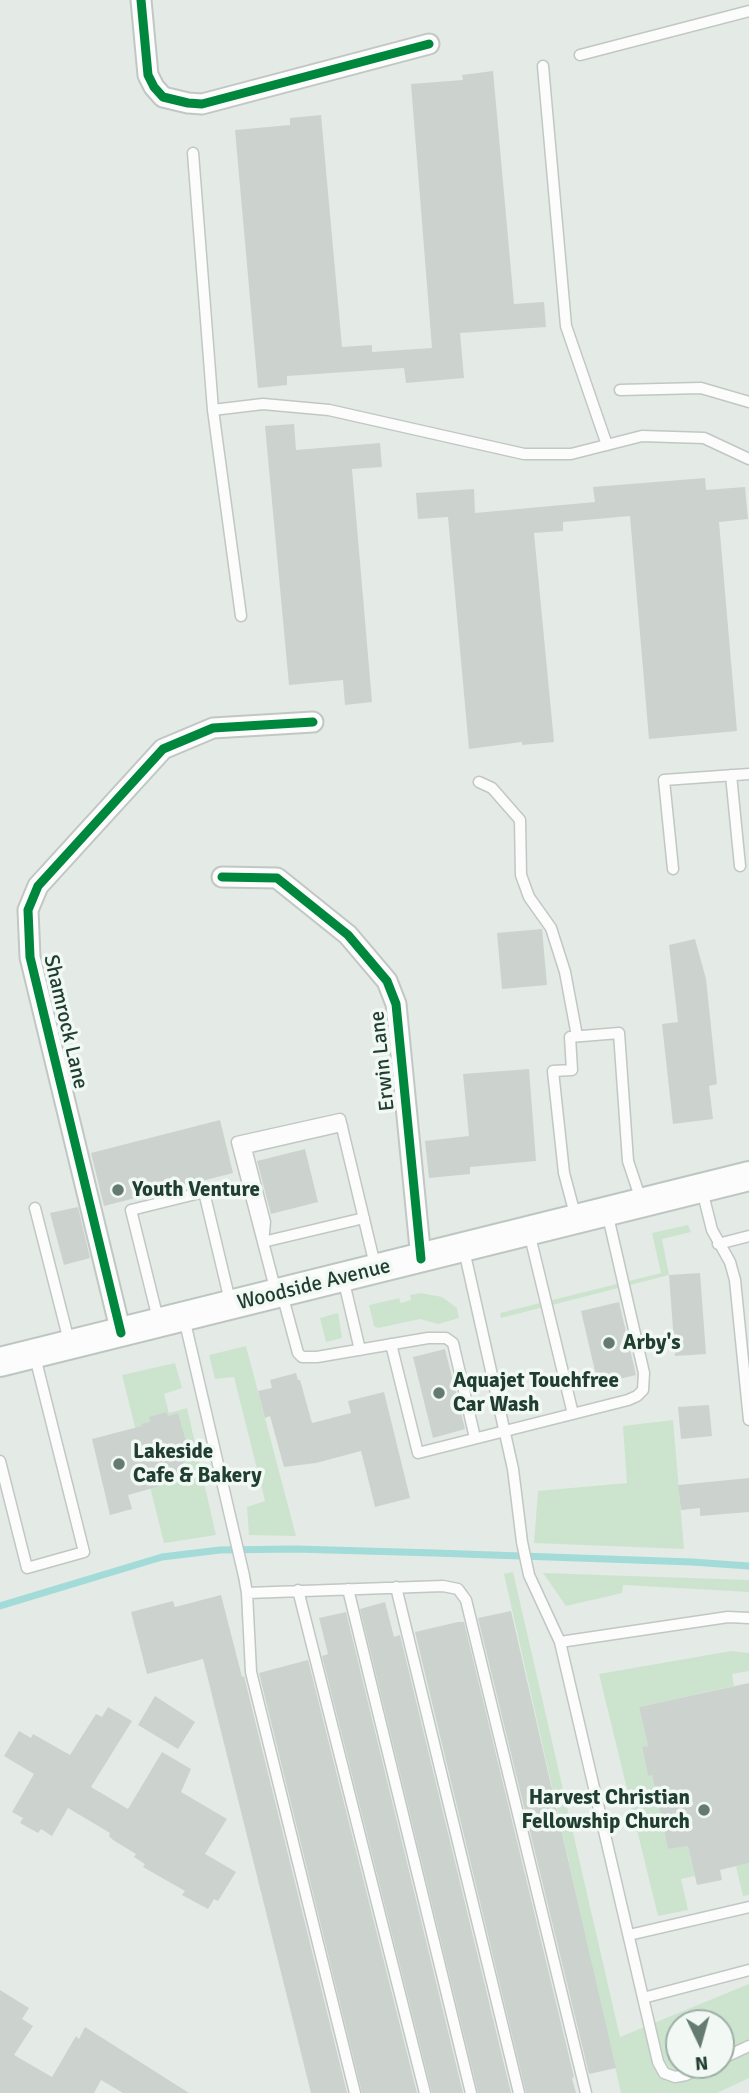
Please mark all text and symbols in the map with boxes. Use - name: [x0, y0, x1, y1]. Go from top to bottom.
- street label: Shamrock Lane: [37, 952, 93, 1092]
- street label: Erwin Lane: [365, 1010, 401, 1112]
- place label: Youth Venture: [132, 1177, 260, 1203]
- marker: Youth Venture: [110, 1182, 126, 1198]
- street label: Woodside Avenue: [235, 1254, 393, 1316]
- place label: Arby's: [623, 1330, 681, 1356]
- marker: Arby's: [601, 1335, 617, 1351]
- place label: Aquajet Touchfree Car Wash: [453, 1368, 619, 1418]
- marker: Aquajet Touchfree Car Wash: [431, 1385, 447, 1401]
- place label: Lakeside Cafe & Bakery: [133, 1439, 262, 1489]
- marker: Lakeside Cafe & Bakery: [111, 1456, 127, 1472]
- place label: Harvest Christian Fellowship Church: [522, 1785, 690, 1835]
- marker: Harvest Christian Fellowship Church: [696, 1802, 712, 1818]
- north arrow: [665, 2009, 735, 2079]
- text: N: [694, 2050, 709, 2075]

